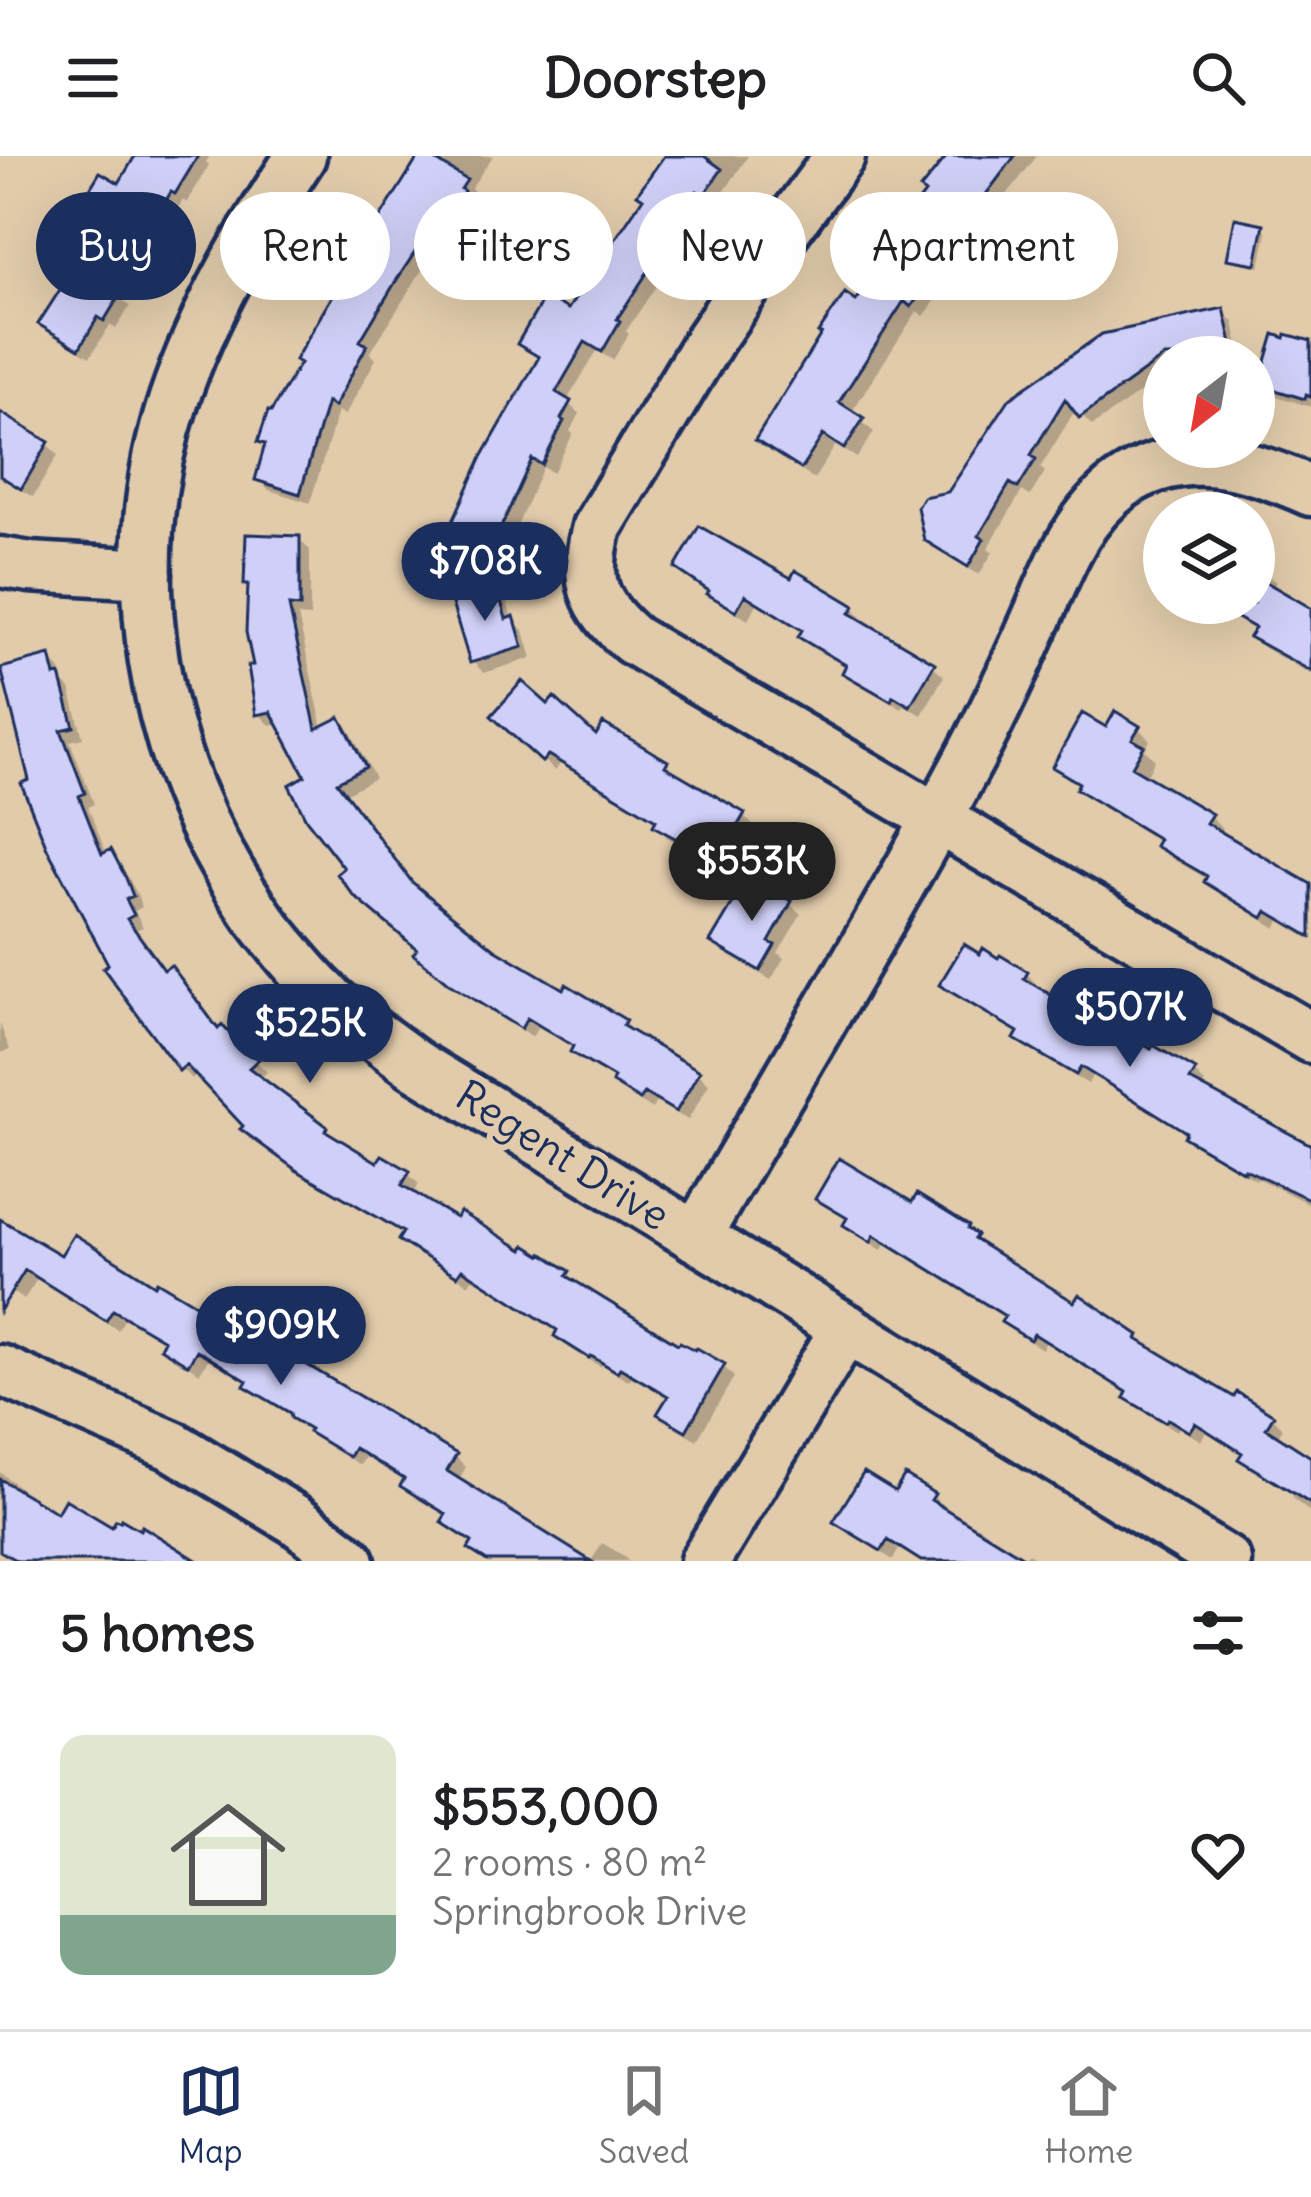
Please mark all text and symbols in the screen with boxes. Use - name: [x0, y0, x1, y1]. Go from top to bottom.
- text: Doorstep: [544, 44, 767, 112]
- icon: menu: [60, 45, 126, 111]
- icon: search: [1185, 45, 1251, 111]
- chip: Buy: [36, 192, 196, 300]
- chip: Rent: [220, 192, 390, 300]
- chip: Filters: [414, 192, 613, 300]
- chip: New: [637, 192, 806, 300]
- chip: Apartment: [830, 192, 1118, 300]
- north arrow: [1143, 336, 1275, 468]
- map controls: [1143, 336, 1275, 624]
- button: layers: [1143, 492, 1275, 624]
- pin: $708K: [401, 522, 569, 624]
- text: $708K: [429, 536, 541, 585]
- pin: $553K: [668, 822, 836, 924]
- text: $553K: [696, 836, 808, 885]
- pin: $507K: [1046, 968, 1214, 1070]
- text: $507K: [1074, 982, 1186, 1031]
- pin: $525K: [226, 984, 394, 1086]
- text: $525K: [254, 998, 366, 1047]
- street label: Regent Drive: [447, 1069, 679, 1241]
- pin: $909K: [197, 1286, 365, 1388]
- text: $909K: [223, 1300, 339, 1349]
- icon: filters: [1185, 1600, 1251, 1666]
- text: 5 homes: [60, 1601, 255, 1665]
- text: $553,000: [432, 1774, 659, 1838]
- icon: home: [156, 1783, 300, 1927]
- icon: heart: [1185, 1822, 1251, 1888]
- text: 2 rooms · 80 m²: [432, 1838, 707, 1887]
- text: Springbrook Drive: [432, 1887, 747, 1936]
- tab: Map: [178, 2058, 244, 2172]
- tab: Saved: [599, 2058, 689, 2172]
- tab: Home: [1044, 2058, 1133, 2172]

